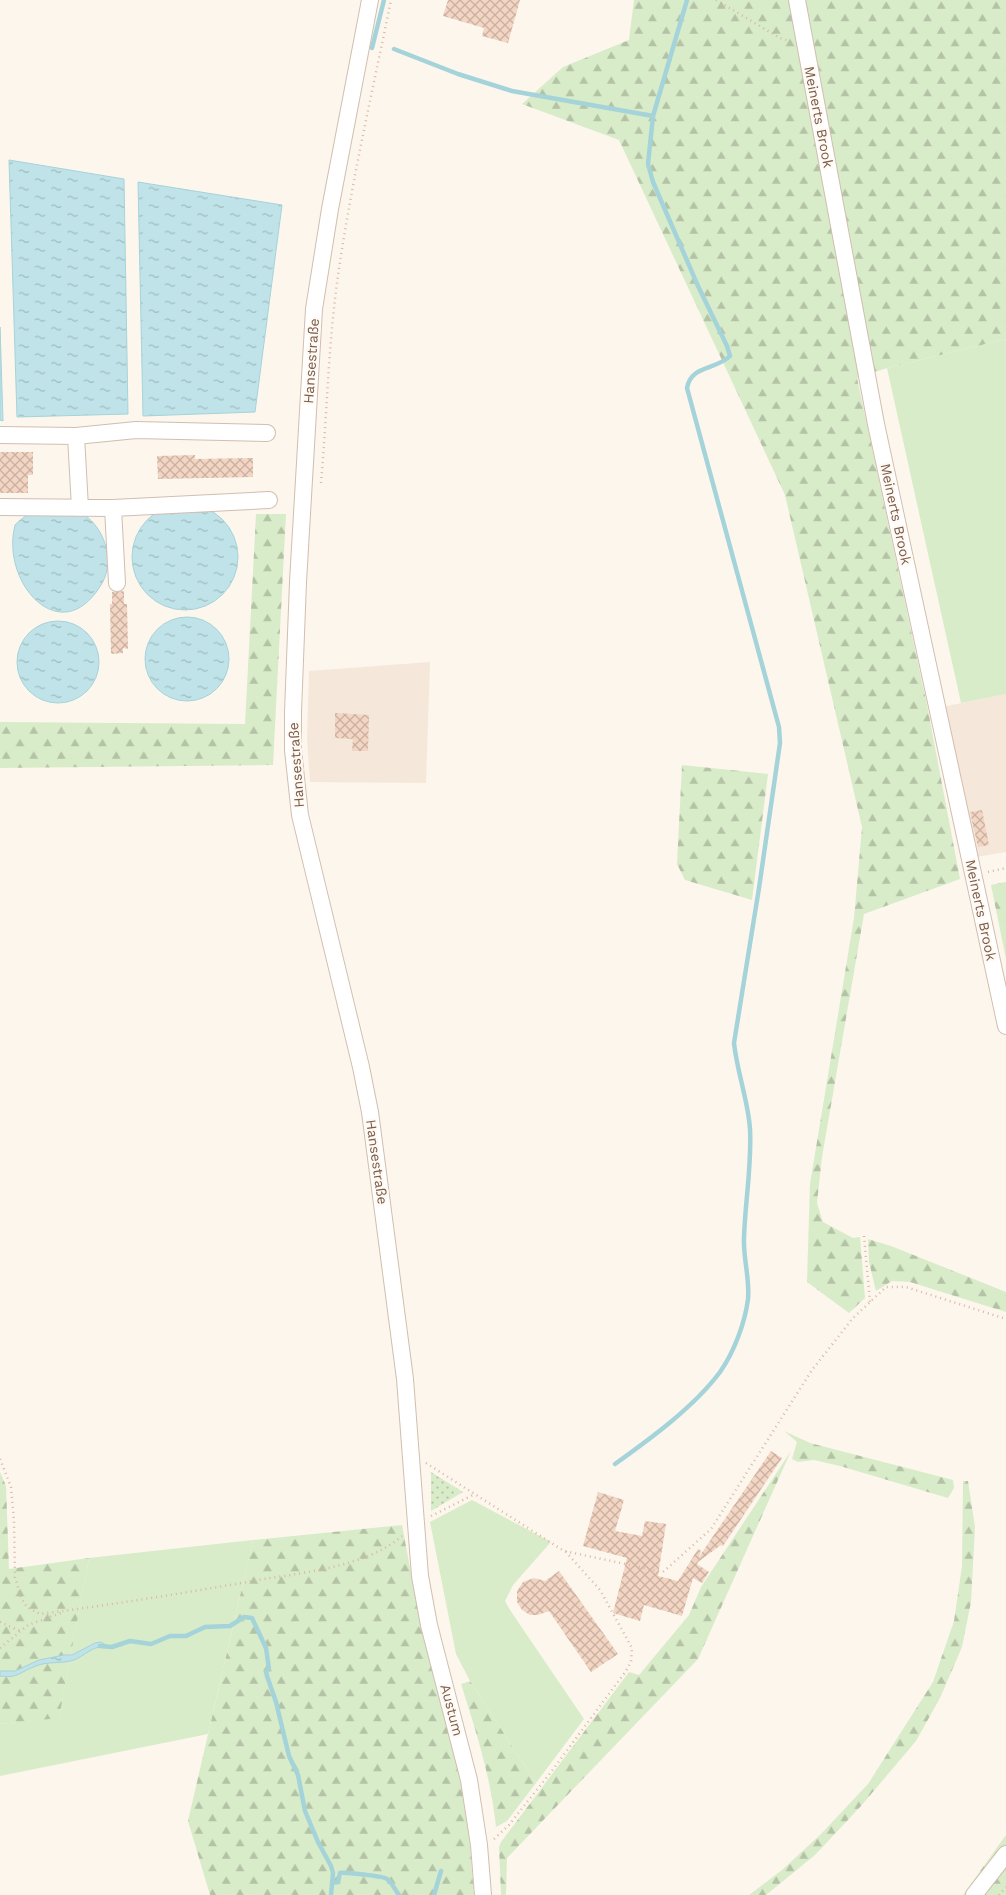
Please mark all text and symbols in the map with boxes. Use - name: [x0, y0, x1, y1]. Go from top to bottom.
- street label: Meinerts Brook: [801, 65, 837, 169]
- street label: Hansestraße: [300, 318, 322, 404]
- street label: Meinerts Brook: [877, 462, 915, 566]
- street label: Hansestraße: [285, 722, 307, 808]
- street label: Meinerts Brook: [962, 858, 1000, 962]
- street label: Hansestraße: [363, 1118, 391, 1206]
- street label: Austum: [437, 1682, 467, 1738]

